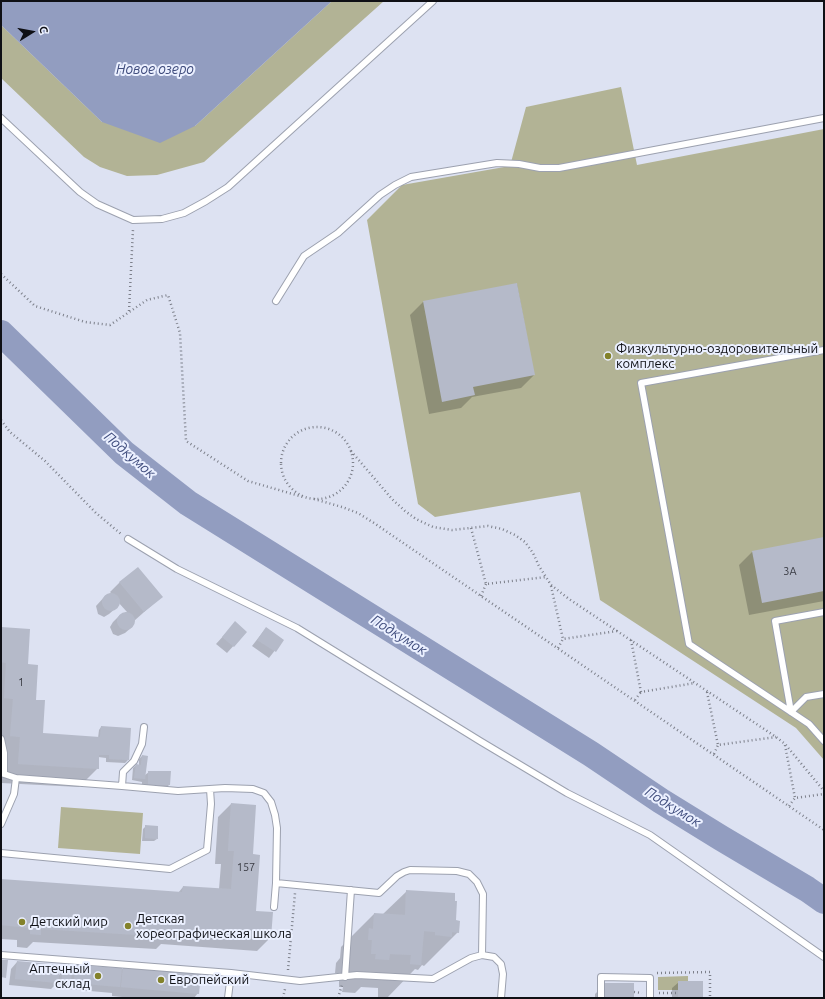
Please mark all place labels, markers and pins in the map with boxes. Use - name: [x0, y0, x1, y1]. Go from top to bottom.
- place label: Физкультурно-оздоровительный комплекс: [616, 341, 818, 372]
- marker: Физкультурно-оздоровительный комплекс: [603, 351, 613, 361]
- place label: Детская хореографическая школа: [136, 911, 292, 942]
- place label: Детский мир: [30, 914, 108, 930]
- marker: Детский мир: [17, 917, 27, 927]
- marker: Детская хореографическая школа: [123, 921, 133, 931]
- place label: Аптечный склад: [29, 961, 90, 992]
- marker: Аптечный склад: [93, 971, 103, 981]
- place label: Европейский: [169, 972, 249, 988]
- marker: Европейский: [156, 975, 166, 985]

